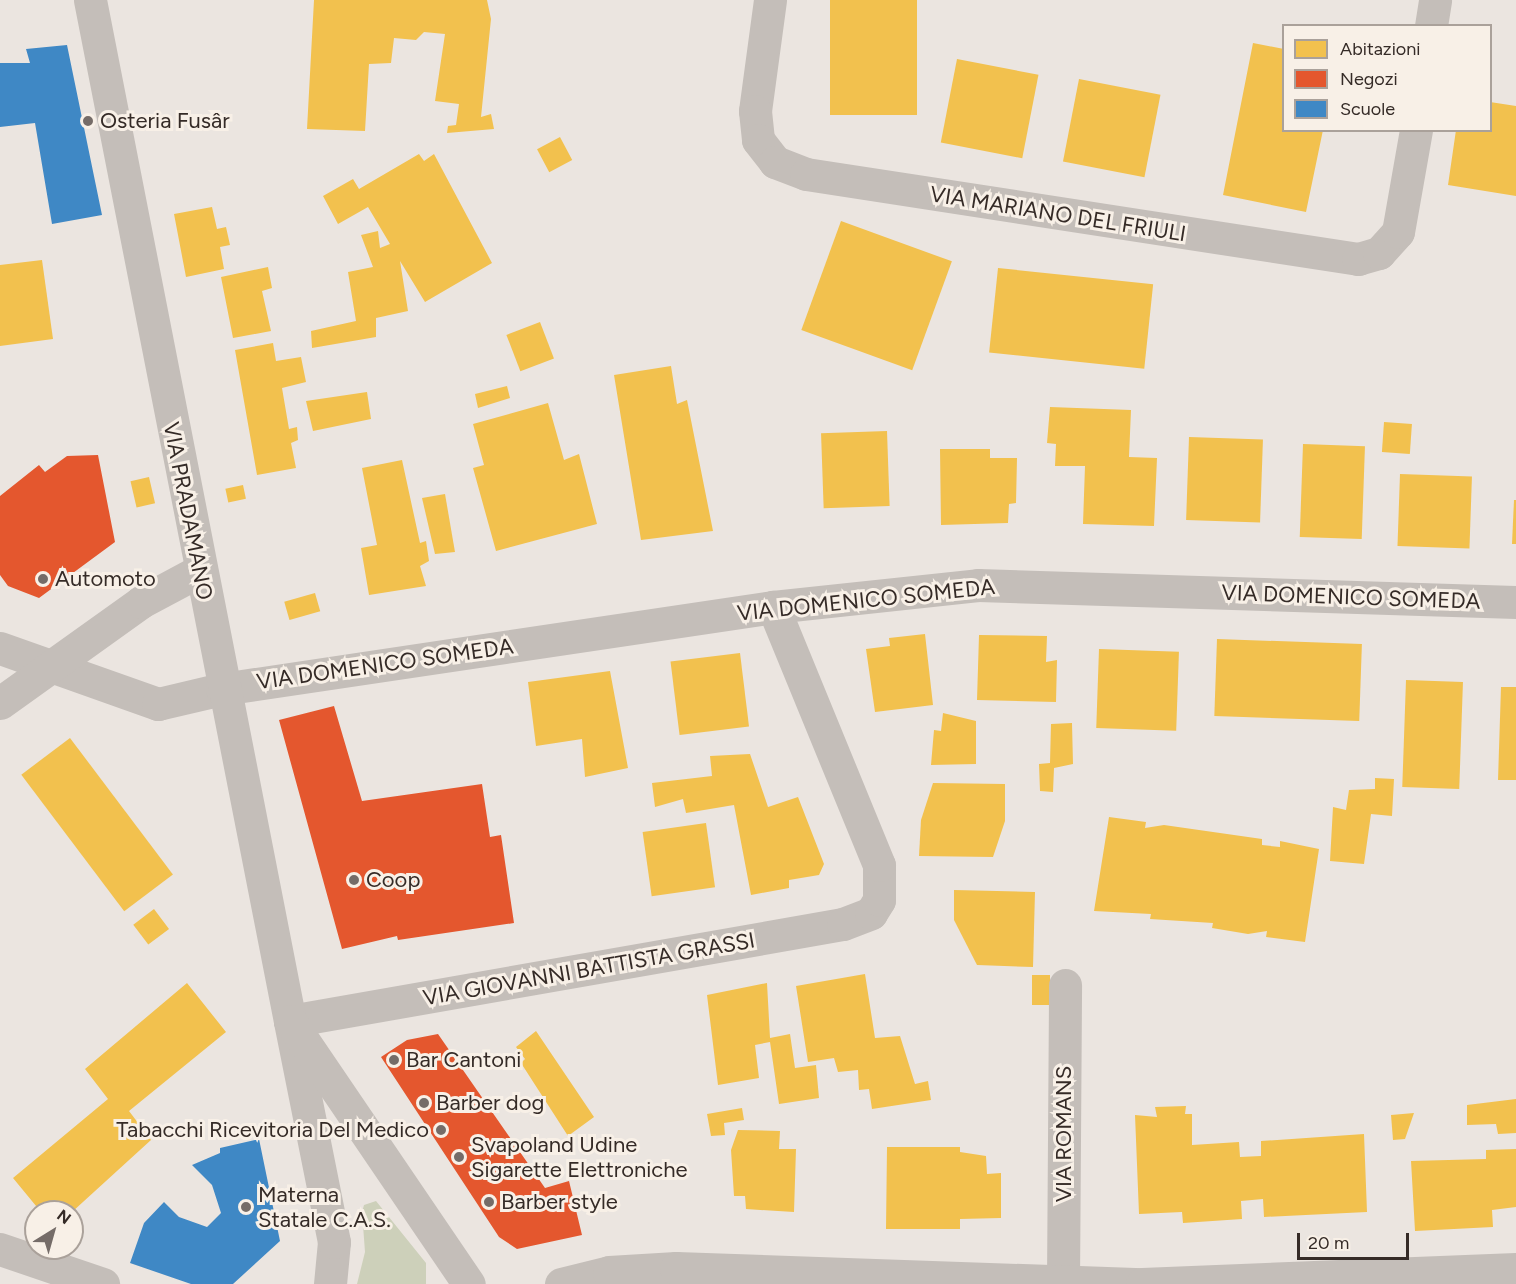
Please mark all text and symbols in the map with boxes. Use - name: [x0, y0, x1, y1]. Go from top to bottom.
- legend: [1282, 24, 1492, 132]
- text: Abitazioni: [1340, 38, 1421, 60]
- text: Negozi: [1340, 68, 1398, 90]
- text: Scuole: [1340, 98, 1395, 120]
- place label: Osteria Fusâr: [100, 108, 230, 134]
- marker: Osteria Fusâr: [81, 114, 95, 128]
- street label: VIA MARIANO DEL FRIULI: [928, 181, 1188, 247]
- street label: VIA PRADAMANO: [158, 420, 218, 602]
- place label: Automoto: [55, 566, 156, 592]
- marker: Automoto: [36, 572, 50, 586]
- street label: VIA DOMENICO SOMEDA: [736, 573, 996, 627]
- street label: VIA DOMENICO SOMEDA: [1221, 579, 1481, 615]
- street label: VIA DOMENICO SOMEDA: [255, 633, 515, 695]
- place label: Coop: [366, 867, 420, 893]
- marker: Coop: [347, 873, 361, 887]
- street label: VIA GIOVANNI BATTISTA GRASSI: [421, 927, 757, 1011]
- place label: Bar Cantoni: [406, 1047, 521, 1073]
- marker: Bar Cantoni: [387, 1053, 401, 1067]
- street label: VIA ROMANS: [1051, 1066, 1077, 1202]
- place label: Barber dog: [436, 1090, 544, 1116]
- marker: Barber dog: [417, 1096, 431, 1110]
- place label: Tabacchi Ricevitoria Del Medico: [116, 1117, 429, 1143]
- marker: Tabacchi Ricevitoria Del Medico: [434, 1123, 448, 1137]
- place label: Svapoland Udine Sigarette Elettroniche: [471, 1131, 687, 1182]
- marker: Svapoland Udine Sigarette Elettroniche: [452, 1150, 466, 1164]
- place label: Materna Statale C.A.S.: [258, 1181, 391, 1232]
- place label: Barber style: [501, 1189, 618, 1215]
- marker: Barber style: [482, 1195, 496, 1209]
- north arrow: [24, 1200, 84, 1260]
- marker: Materna Statale C.A.S.: [239, 1200, 253, 1214]
- text: N: [53, 1206, 75, 1228]
- scale bar: [1300, 1221, 1412, 1259]
- text: 20 m: [1308, 1232, 1349, 1254]

